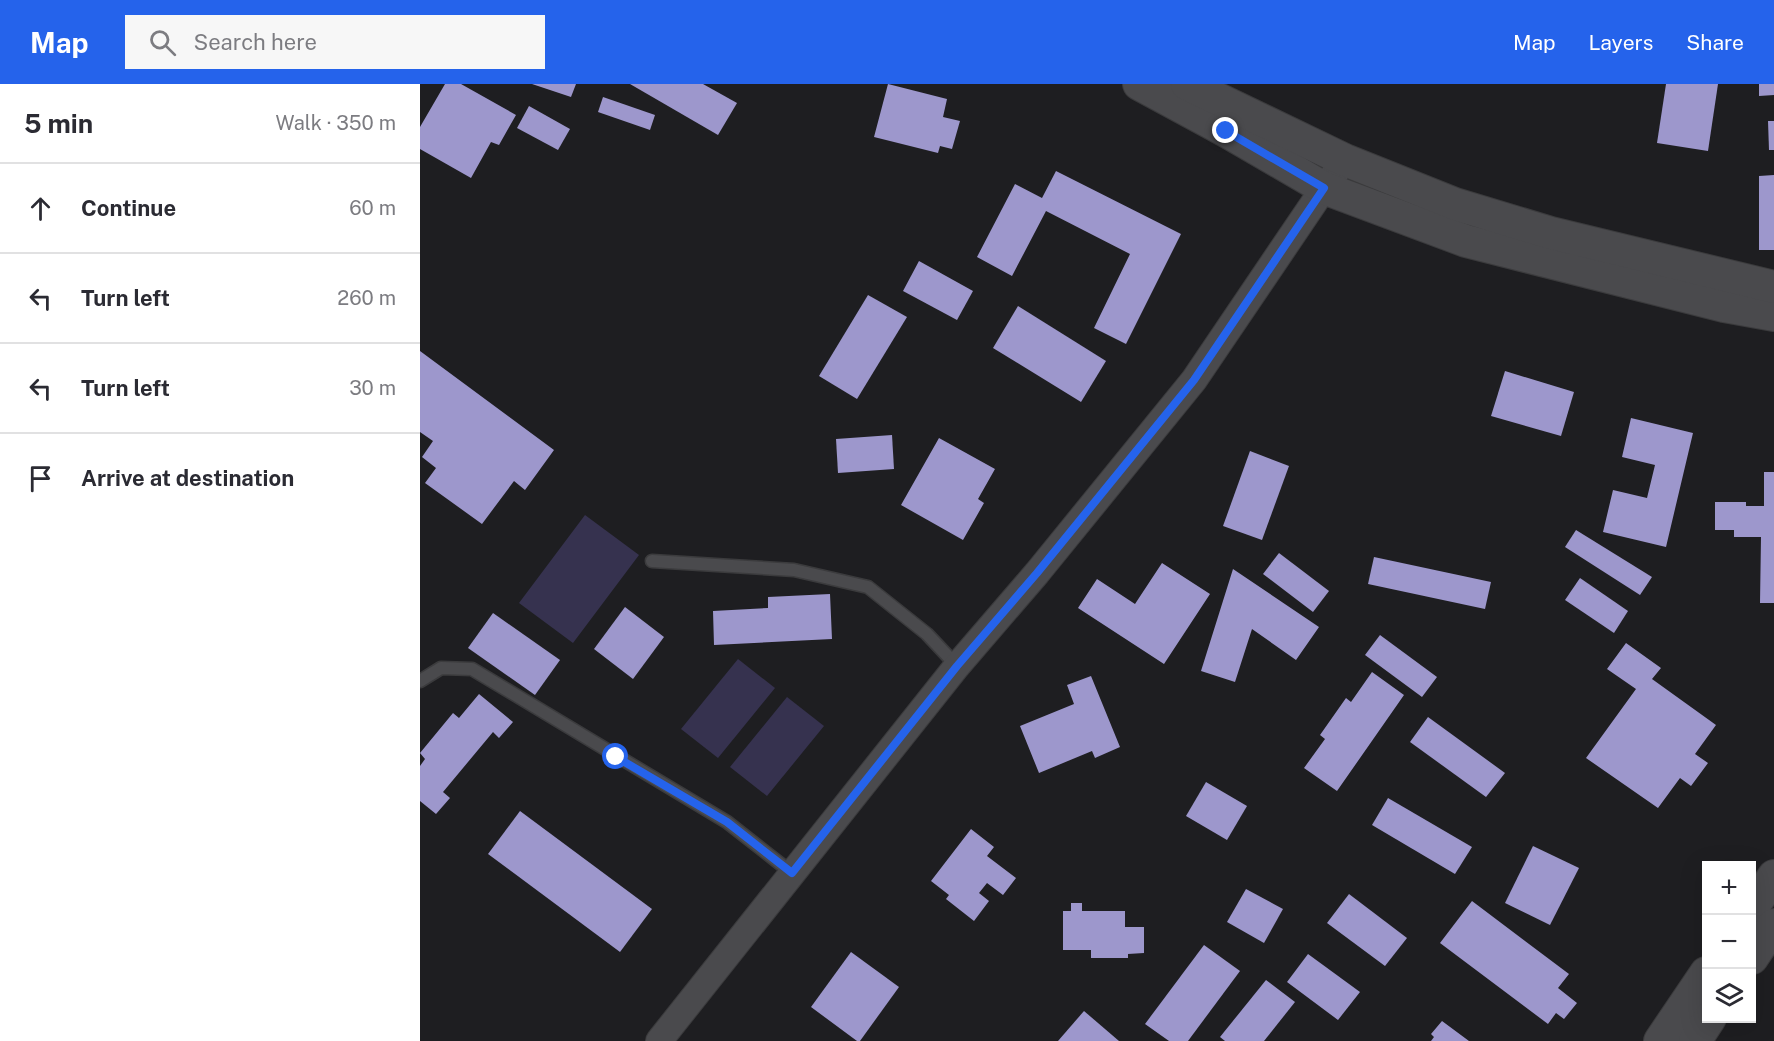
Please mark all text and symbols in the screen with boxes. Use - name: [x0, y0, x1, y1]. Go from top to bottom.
- search box: [125, 15, 545, 69]
- text: Map: [30, 26, 89, 59]
- icon: search: [146, 26, 179, 59]
- text: Search here: [194, 29, 317, 55]
- text: Map: [1513, 30, 1556, 55]
- text: Layers: [1589, 30, 1653, 55]
- text: Share: [1686, 30, 1744, 55]
- text: 5 min: [24, 108, 93, 139]
- text: Walk · 350 m: [276, 111, 396, 135]
- route end: [1212, 117, 1238, 143]
- icon: ahead: [24, 192, 57, 225]
- text: Continue: [81, 195, 176, 221]
- text: 60 m: [349, 196, 396, 220]
- icon: left: [24, 282, 57, 315]
- text: Turn left: [81, 285, 170, 311]
- text: 260 m: [337, 286, 396, 310]
- icon: left: [24, 372, 57, 405]
- text: Turn left: [81, 375, 170, 401]
- text: 30 m: [349, 376, 396, 400]
- icon: arrive: [24, 462, 57, 495]
- text: Arrive at destination: [81, 465, 294, 491]
- route start: [602, 743, 628, 769]
- map controls: [1702, 861, 1756, 1023]
- button: +: [1702, 861, 1756, 915]
- button: −: [1702, 915, 1756, 969]
- button: layers: [1702, 969, 1756, 1023]

